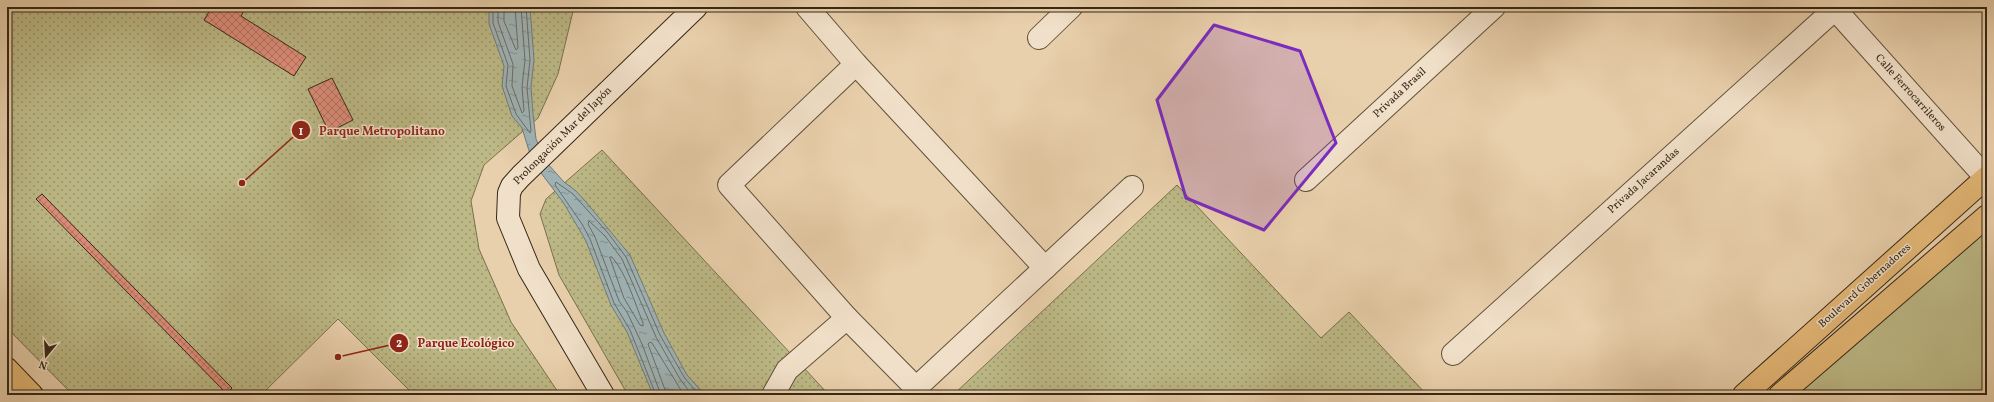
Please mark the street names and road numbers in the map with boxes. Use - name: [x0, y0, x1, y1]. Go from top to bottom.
- street label: Calle Ferrocarrileros: [1871, 51, 1949, 135]
- street label: Privada Brasil: [1370, 64, 1430, 122]
- street label: Prolongación Mar del Japón: [510, 83, 616, 189]
- street label: Privada Jacarandas: [1605, 144, 1683, 217]
- street label: Boulevard Gobernadores: [1815, 240, 1915, 332]

